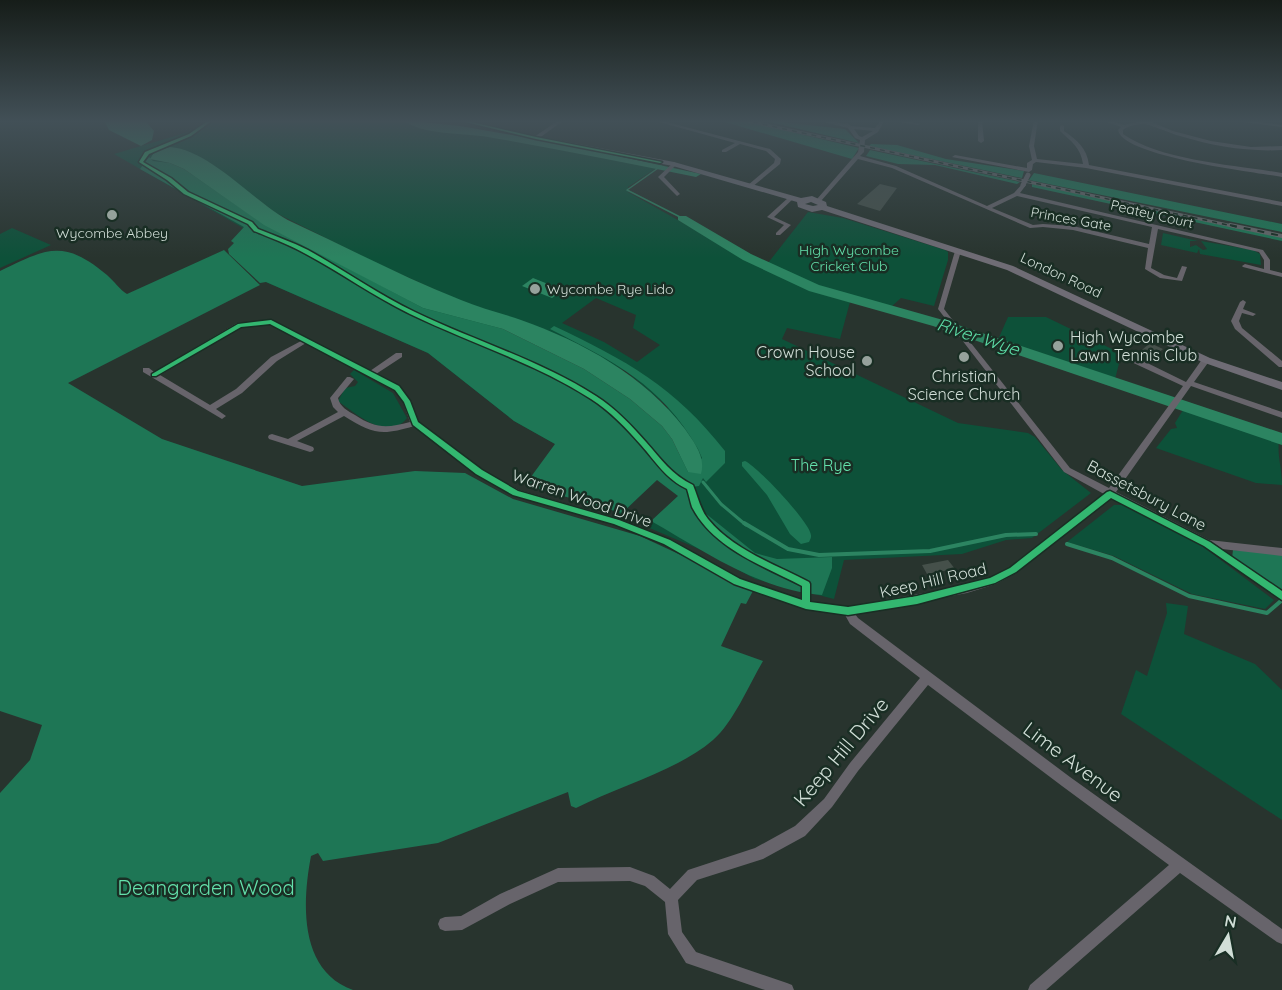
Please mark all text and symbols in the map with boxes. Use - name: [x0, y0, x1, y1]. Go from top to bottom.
- street label: Peatey Court: [1109, 196, 1196, 232]
- street label: Princes Gate: [1029, 203, 1113, 235]
- marker: Wycombe Abbey: [105, 208, 119, 222]
- place label: Wycombe Abbey: [56, 224, 168, 242]
- park label: High Wycombe Cricket Club: [799, 241, 899, 275]
- street label: London Road: [1018, 248, 1104, 302]
- place label: Wycombe Rye Lido: [547, 280, 673, 298]
- marker: Wycombe Rye Lido: [528, 282, 542, 296]
- water label: River Wye: [934, 312, 1023, 361]
- place label: High Wycombe Lawn Tennis Club: [1070, 327, 1197, 365]
- marker: High Wycombe Lawn Tennis Club: [1051, 339, 1065, 353]
- place label: Crown House School: [757, 342, 855, 380]
- marker: Christian Science Church: [957, 350, 971, 364]
- marker: Crown House School: [860, 354, 874, 368]
- place label: Christian Science Church: [908, 366, 1020, 404]
- park label: The Rye: [791, 455, 851, 475]
- street label: Bassetsbury Lane: [1084, 455, 1210, 535]
- street label: Warren Wood Drive: [509, 465, 655, 531]
- street label: Keep Hill Road: [878, 558, 988, 602]
- street label: Keep Hill Drive: [788, 692, 894, 811]
- street label: Lime Avenue: [1019, 716, 1128, 807]
- park label: Deangarden Wood: [117, 875, 295, 900]
- north arrow: [1198, 906, 1258, 966]
- text: N: [1223, 910, 1238, 932]

